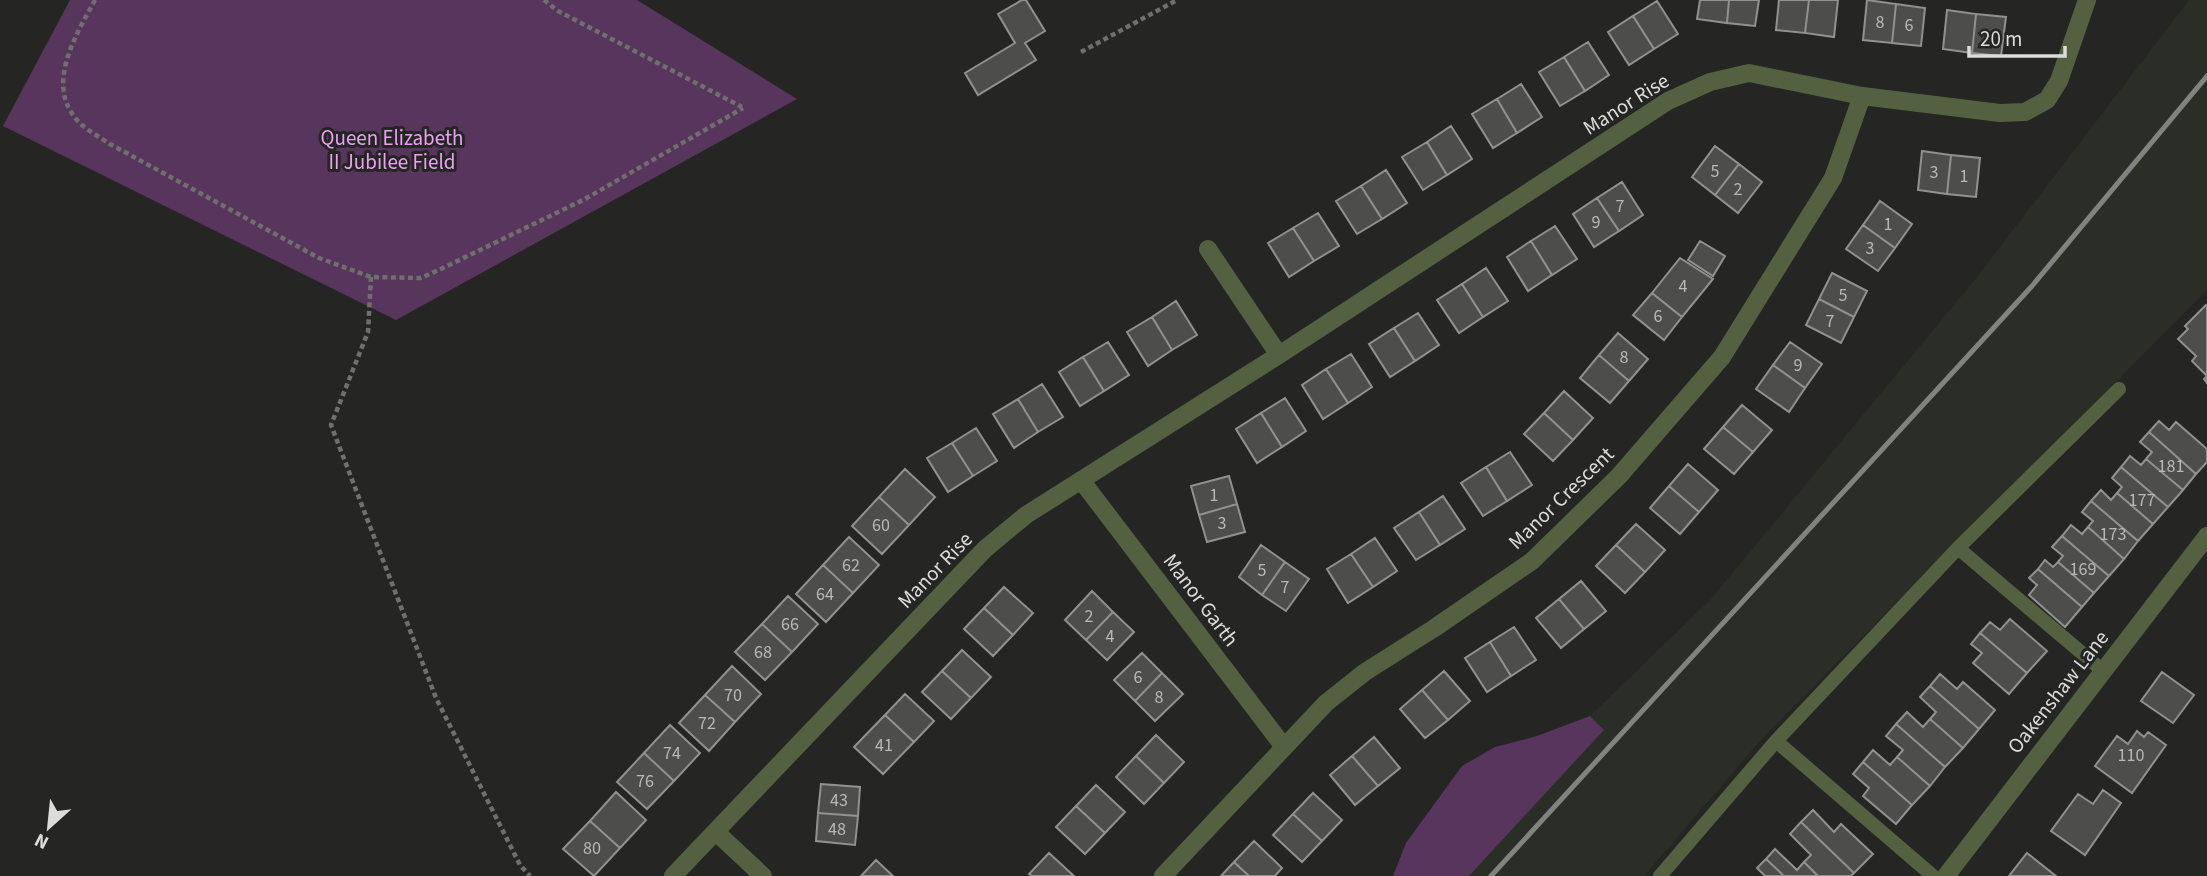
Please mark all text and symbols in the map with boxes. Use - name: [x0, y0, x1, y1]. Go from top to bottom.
- house number: 8: [1876, 10, 1885, 35]
- house number: 6: [1905, 13, 1914, 38]
- scale bar: [1969, 14, 2065, 58]
- text: 20 m: [1980, 24, 2022, 54]
- street label: Manor Rise: [1577, 66, 1675, 142]
- park label: Queen Elizabeth II Jubilee Field: [321, 123, 463, 177]
- house number: 5: [1711, 159, 1720, 184]
- house number: 3: [1930, 160, 1939, 185]
- house number: 1: [1960, 164, 1968, 189]
- house number: 2: [1734, 177, 1743, 202]
- house number: 7: [1616, 194, 1625, 219]
- house number: 9: [1592, 210, 1601, 235]
- house number: 1: [1884, 212, 1892, 237]
- house number: 3: [1866, 236, 1875, 261]
- house number: 4: [1679, 274, 1688, 299]
- house number: 5: [1839, 283, 1848, 308]
- house number: 6: [1654, 304, 1663, 329]
- house number: 7: [1826, 309, 1835, 334]
- house number: 8: [1620, 345, 1629, 370]
- house number: 9: [1794, 353, 1803, 378]
- street label: Manor Crescent: [1501, 440, 1621, 556]
- house number: 181: [2158, 454, 2184, 479]
- house number: 1: [1210, 483, 1218, 508]
- house number: 177: [2129, 488, 2155, 513]
- house number: 3: [1218, 511, 1227, 536]
- house number: 60: [872, 513, 890, 538]
- house number: 173: [2100, 522, 2126, 547]
- street label: Manor Rise: [891, 525, 979, 615]
- street label: Manor Garth: [1156, 547, 1246, 653]
- house number: 62: [842, 553, 860, 578]
- house number: 169: [2070, 557, 2096, 582]
- house number: 5: [1258, 558, 1267, 583]
- house number: 7: [1281, 575, 1290, 600]
- house number: 64: [816, 582, 834, 607]
- house number: 2: [1085, 604, 1094, 629]
- house number: 66: [781, 612, 799, 637]
- house number: 4: [1106, 624, 1115, 649]
- street label: Oakenshaw Lane: [2000, 624, 2116, 760]
- house number: 68: [754, 640, 772, 665]
- house number: 6: [1134, 665, 1143, 690]
- house number: 70: [724, 683, 742, 708]
- house number: 8: [1155, 685, 1164, 710]
- house number: 72: [698, 711, 716, 736]
- house number: 41: [875, 733, 893, 758]
- house number: 74: [663, 741, 681, 766]
- house number: 110: [2118, 743, 2144, 768]
- house number: 76: [636, 769, 654, 794]
- house number: 43: [830, 788, 848, 813]
- north arrow: [14, 792, 84, 862]
- house number: 48: [828, 817, 846, 842]
- text: N: [30, 826, 54, 856]
- house number: 80: [583, 836, 601, 861]

